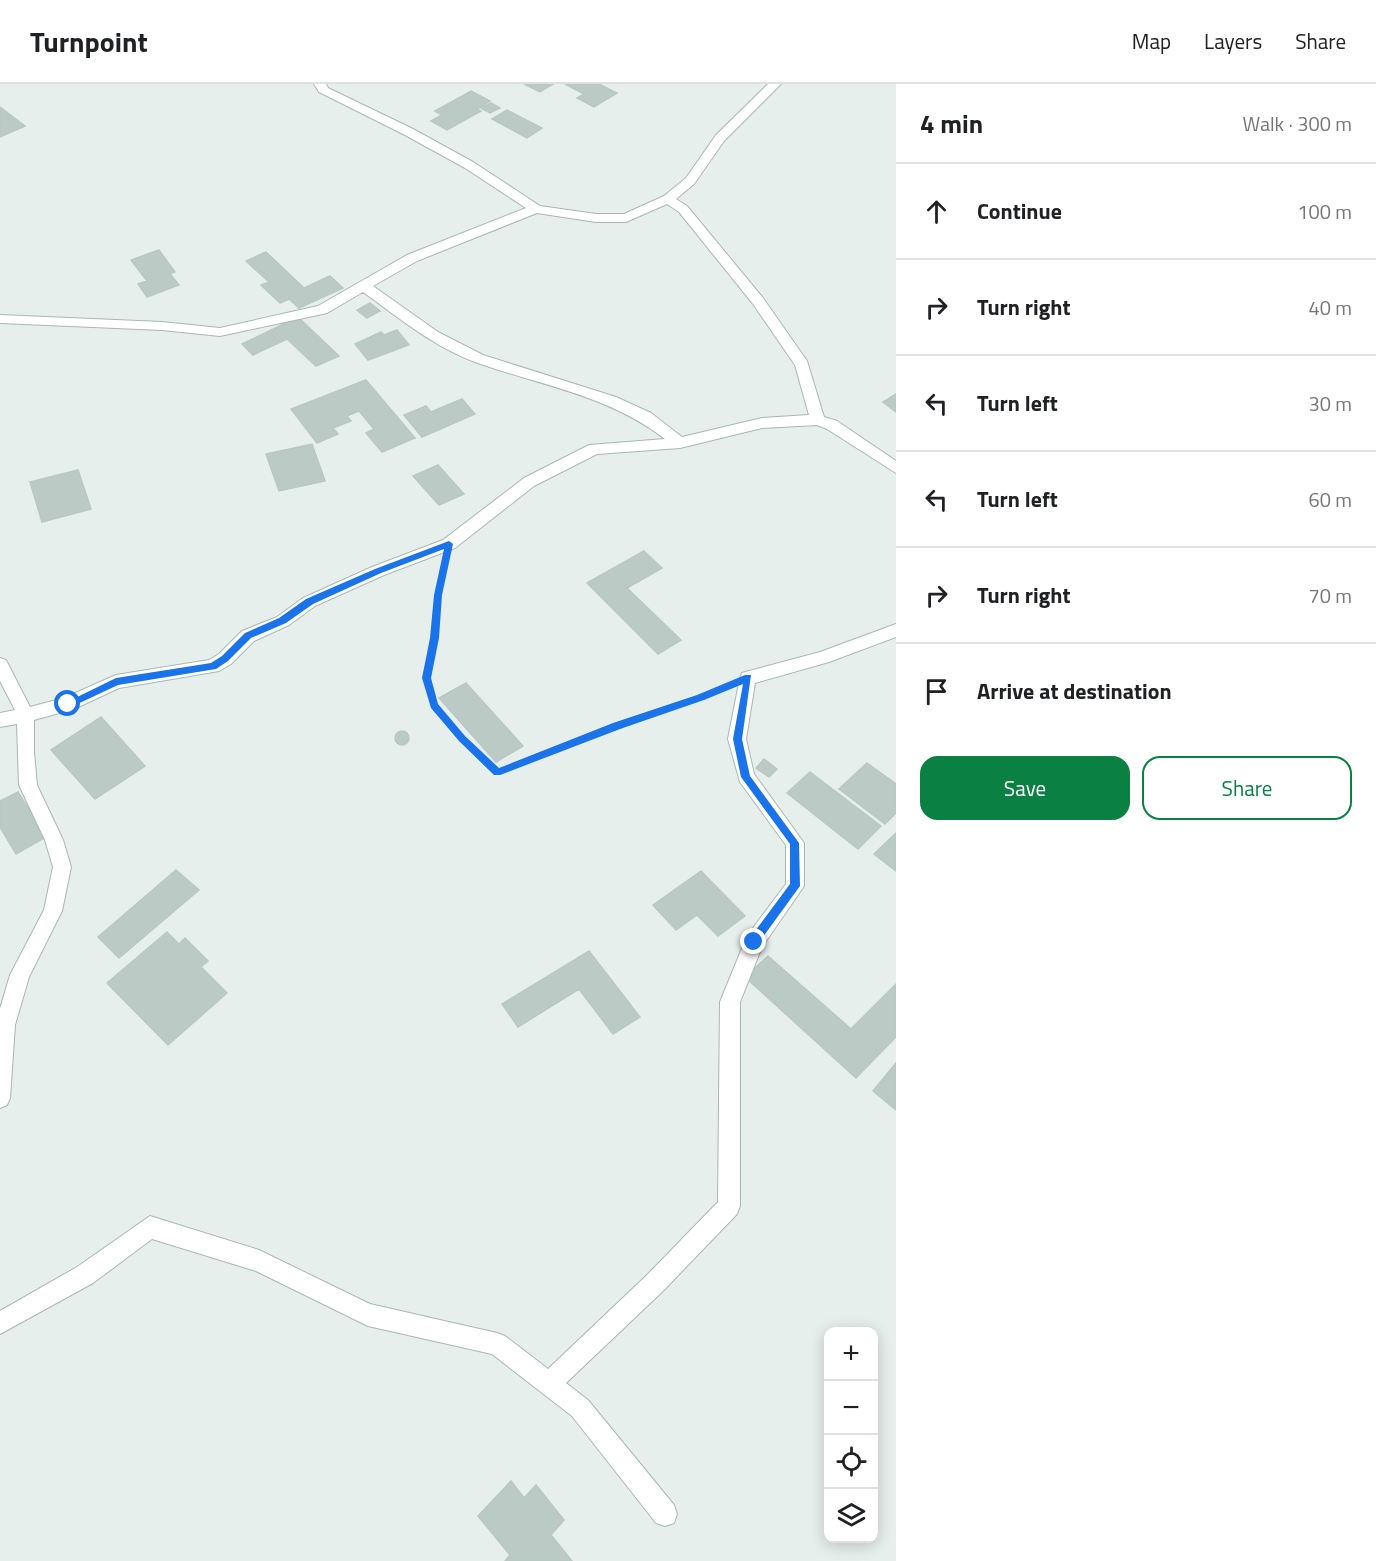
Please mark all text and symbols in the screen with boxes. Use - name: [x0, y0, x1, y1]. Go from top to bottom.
- text: Turnpoint: [30, 20, 148, 63]
- text: Map: [1132, 25, 1171, 57]
- text: Layers: [1204, 25, 1262, 57]
- text: Share: [1295, 25, 1346, 57]
- text: 4 min: [920, 104, 983, 143]
- text: Walk · 300 m: [1243, 108, 1352, 139]
- text: Continue: [977, 194, 1062, 228]
- icon: ahead: [920, 195, 953, 228]
- text: 100 m: [1297, 196, 1352, 227]
- text: Turn right: [977, 290, 1071, 324]
- icon: right: [920, 291, 953, 324]
- text: 40 m: [1308, 292, 1352, 323]
- text: Turn left: [977, 386, 1058, 420]
- icon: left: [920, 387, 953, 420]
- text: 30 m: [1308, 388, 1352, 419]
- text: Turn left: [977, 482, 1058, 516]
- icon: left: [920, 483, 953, 516]
- text: 60 m: [1308, 484, 1352, 515]
- text: Turn right: [977, 578, 1071, 612]
- icon: right: [920, 579, 953, 612]
- text: 70 m: [1308, 580, 1352, 611]
- text: Arrive at destination: [977, 674, 1172, 708]
- icon: arrive: [920, 675, 953, 708]
- route start: [54, 690, 80, 716]
- button: Save: [920, 756, 1130, 820]
- button: Share: [1142, 756, 1352, 820]
- route end: [740, 928, 766, 954]
- map controls: [824, 1327, 878, 1543]
- button: +: [824, 1327, 878, 1381]
- button: −: [824, 1381, 878, 1435]
- button: locate: [824, 1435, 878, 1489]
- button: layers: [824, 1489, 878, 1543]

